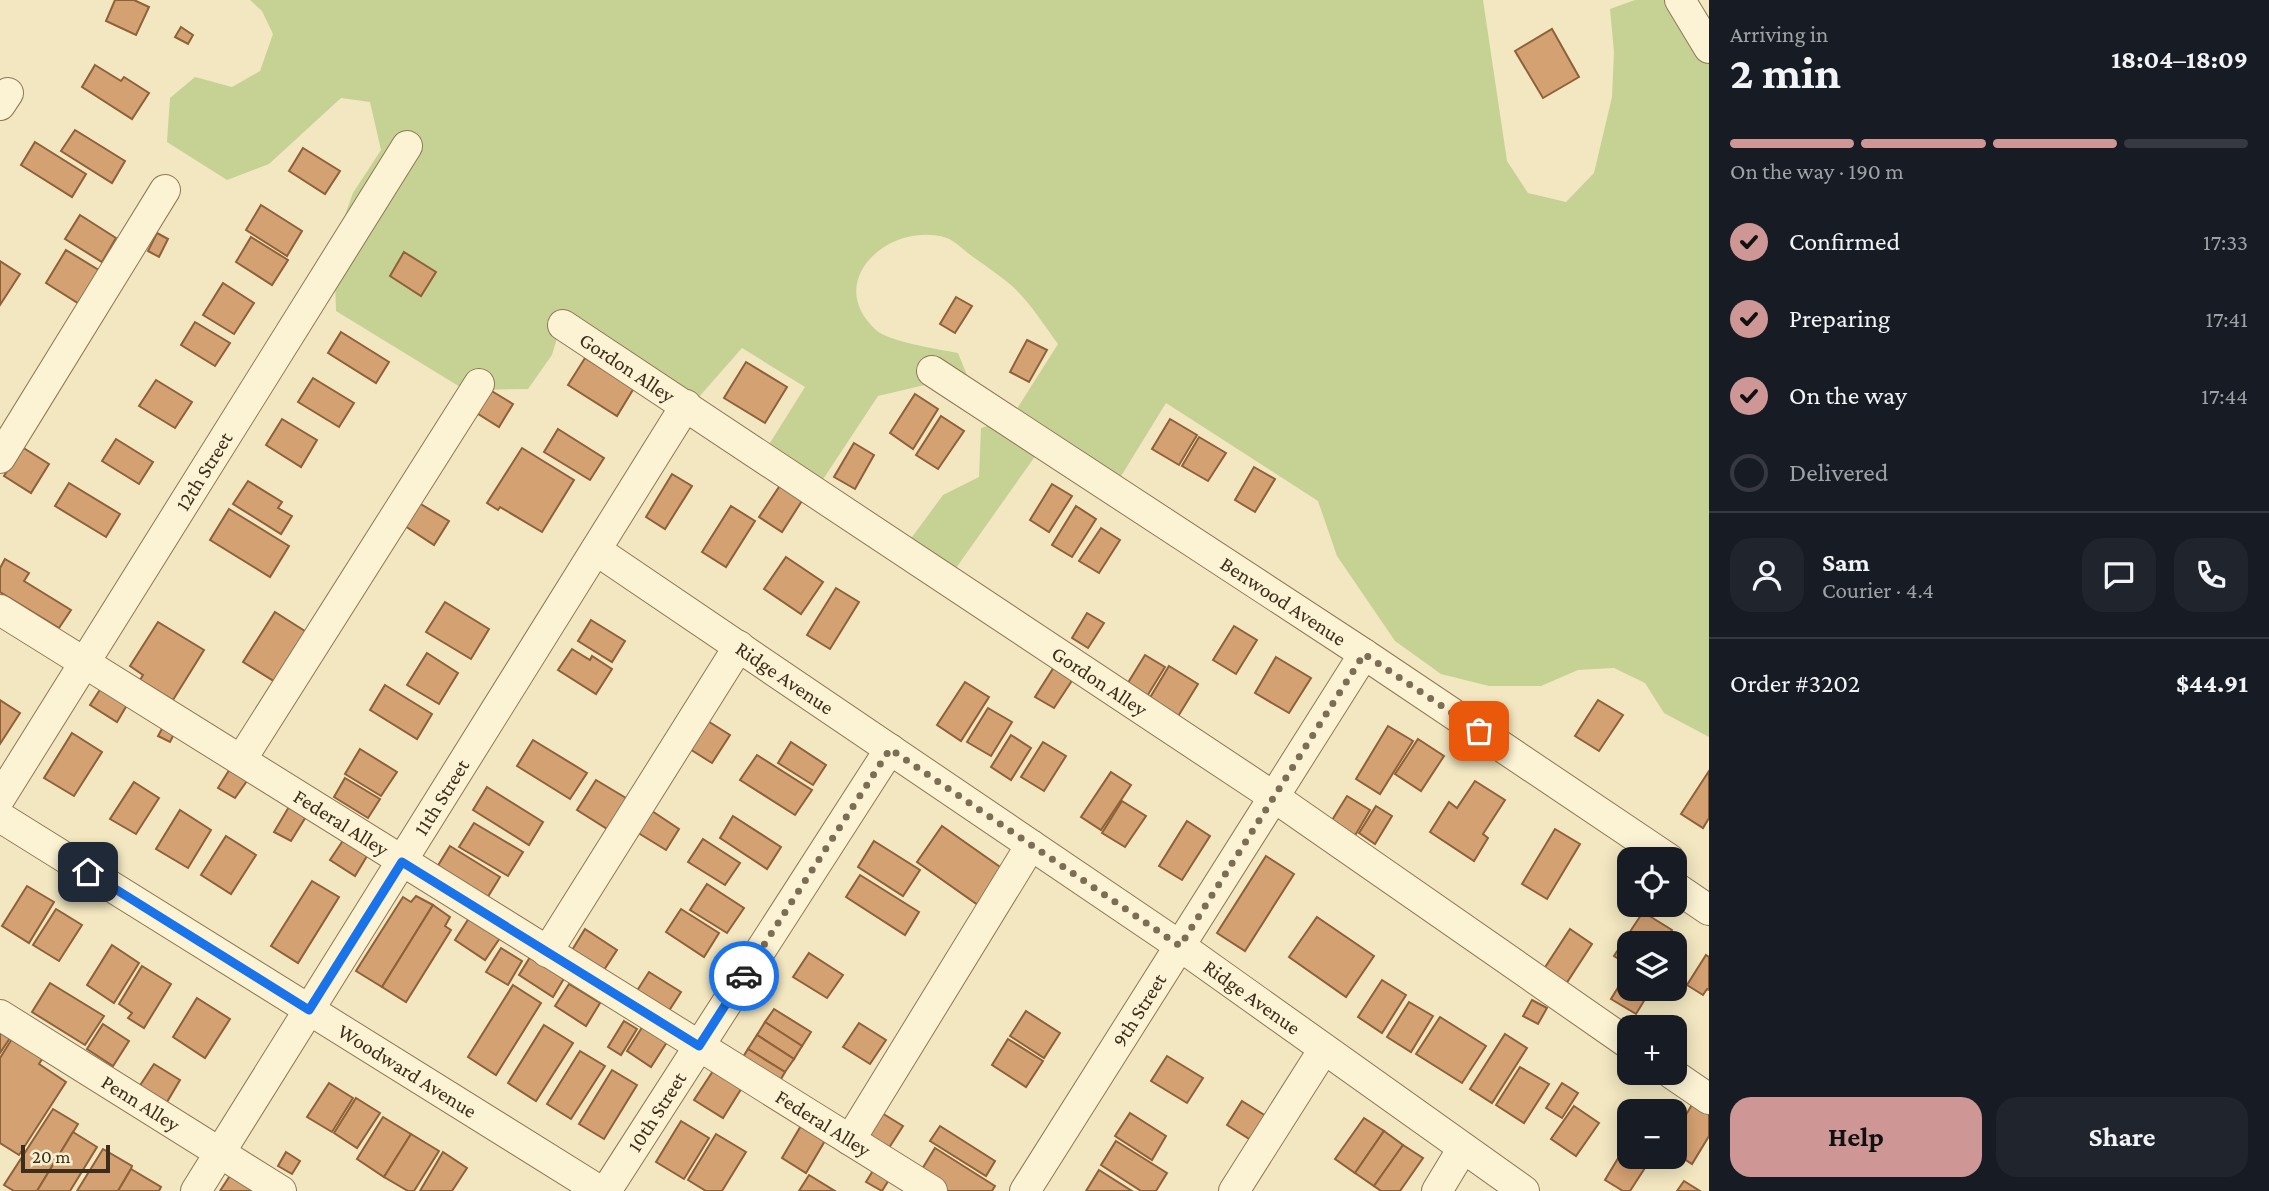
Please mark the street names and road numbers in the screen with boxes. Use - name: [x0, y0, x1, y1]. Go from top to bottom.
- street label: Gordon Alley: [575, 327, 680, 408]
- street label: 12th Street: [170, 427, 238, 515]
- street label: Benwood Avenue: [1216, 551, 1351, 651]
- street label: Ridge Avenue: [731, 636, 838, 720]
- street label: Gordon Alley: [1047, 641, 1152, 722]
- street label: 11th Street: [409, 754, 475, 840]
- street label: Federal Alley: [289, 784, 393, 861]
- street label: Ridge Avenue: [1199, 955, 1305, 1040]
- street label: 9th Street: [1107, 968, 1172, 1051]
- street label: Woodward Avenue: [333, 1019, 481, 1123]
- street label: 10th Street: [622, 1067, 692, 1156]
- street label: Penn Alley: [97, 1070, 185, 1137]
- street label: Federal Alley: [771, 1085, 875, 1162]

